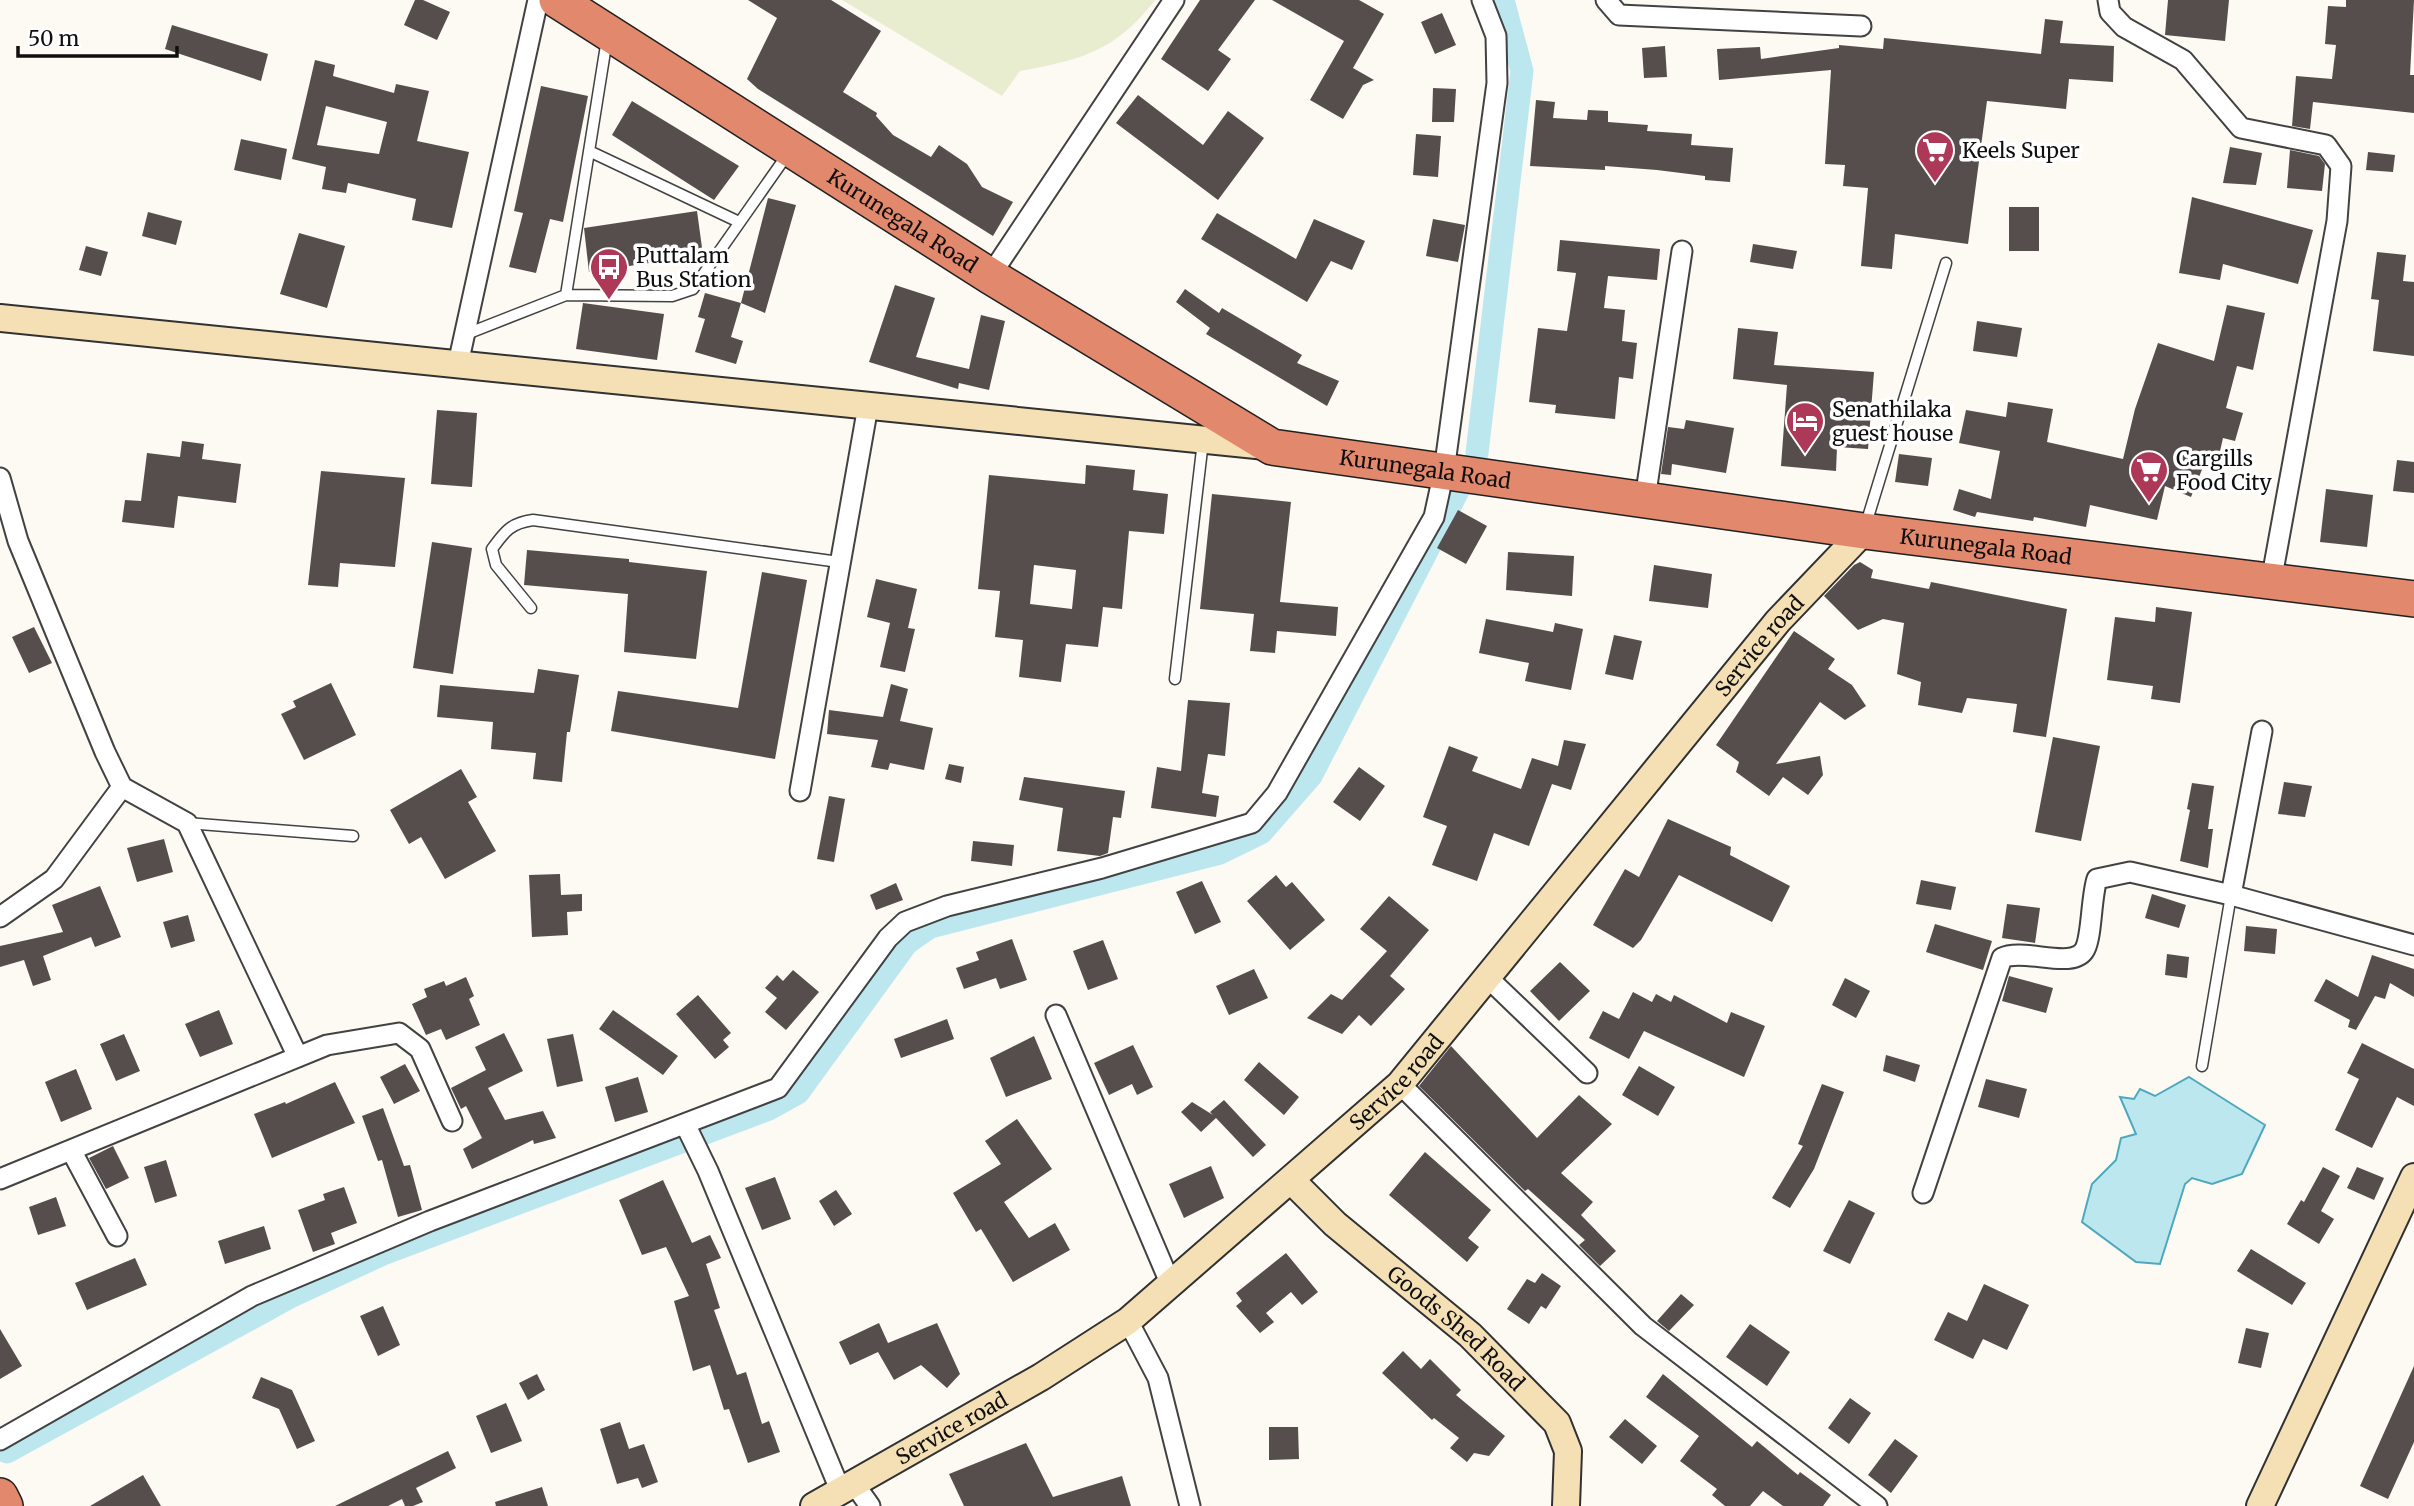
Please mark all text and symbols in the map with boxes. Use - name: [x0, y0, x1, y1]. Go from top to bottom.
- scale bar: [18, 14, 177, 58]
- text: 50 m: [28, 25, 79, 52]
- supermarket icon: Keels Super: [1914, 129, 1956, 184]
- place label: Keels Super: [1962, 137, 2080, 164]
- street label: Kurunegala Road: [823, 163, 983, 278]
- place label: Puttalam Bus Station: [636, 242, 751, 293]
- bus stop icon: Puttalam Bus Station: [588, 246, 630, 301]
- place label: Senathilaka guest house: [1832, 396, 1953, 447]
- hotel icon: Senathilaka guest house: [1784, 400, 1826, 455]
- street label: Kurunegala Road: [1338, 443, 1513, 494]
- place label: Cargills Food City: [2176, 445, 2273, 496]
- supermarket icon: Cargills Food City: [2128, 449, 2170, 504]
- street label: Kurunegala Road: [1898, 522, 2074, 570]
- street label: Service road: [1709, 589, 1809, 702]
- street label: Service road: [1343, 1028, 1449, 1136]
- street label: Goods Shed Road: [1382, 1259, 1531, 1396]
- street label: Service road: [891, 1385, 1012, 1470]

